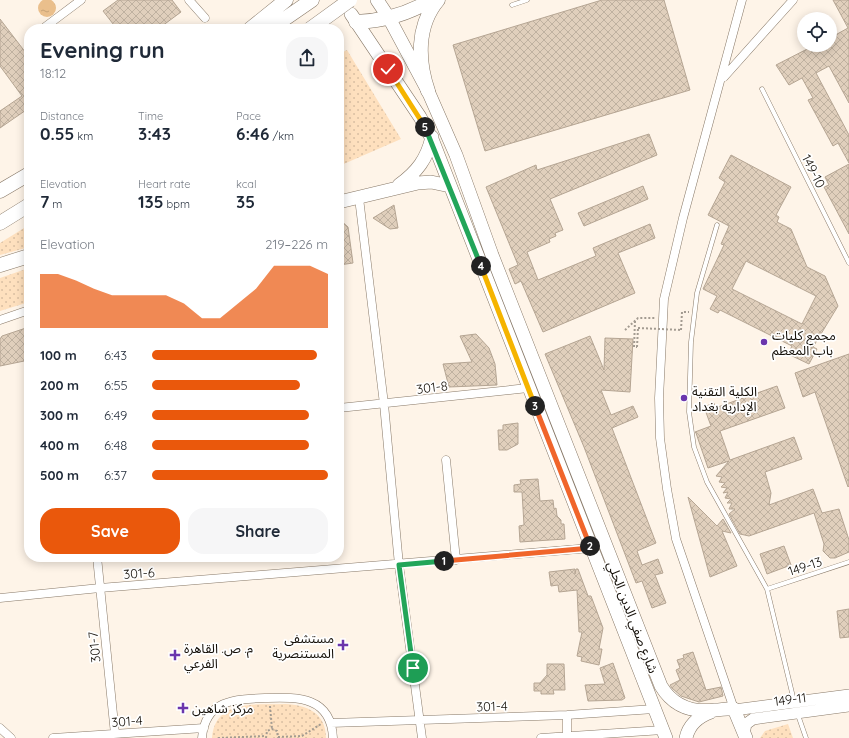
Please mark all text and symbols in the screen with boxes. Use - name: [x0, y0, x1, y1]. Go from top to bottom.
- map controls: [797, 12, 837, 52]
- button: locate: [797, 12, 837, 52]
- text: Evening run: [40, 36, 165, 64]
- button: share: [286, 37, 328, 79]
- pin: [371, 52, 405, 86]
- icon: check: [377, 58, 399, 80]
- text: 18:12: [40, 65, 66, 81]
- text: Distance: [40, 109, 84, 123]
- text: Time: [138, 109, 163, 123]
- text: Pace: [236, 109, 261, 123]
- pin: 5: [415, 117, 435, 137]
- text: 5: [422, 120, 428, 134]
- text: 0.55: [40, 123, 74, 144]
- text: 3:43: [138, 123, 171, 144]
- text: 6:46: [236, 123, 269, 144]
- text: km: [74, 129, 93, 143]
- text: /km: [269, 129, 294, 143]
- street label: 149-10: [799, 152, 829, 191]
- text: Elevation: [40, 177, 86, 191]
- text: Heart rate: [138, 177, 190, 191]
- text: kcal: [236, 177, 257, 191]
- text: 7: [40, 191, 49, 212]
- text: 135: [138, 191, 164, 212]
- text: 35: [236, 191, 255, 212]
- text: m: [49, 197, 62, 211]
- text: bpm: [164, 197, 190, 211]
- text: Elevation: [40, 236, 95, 252]
- text: 219–226 m: [265, 236, 328, 252]
- pin: 4: [471, 256, 491, 276]
- text: 4: [478, 259, 484, 273]
- place label: مجمع كليات باب المعظم: [772, 327, 836, 361]
- marker: مجمع كليات باب المعظم: [759, 337, 769, 347]
- text: 100 m: [40, 347, 77, 363]
- text: 6:43: [104, 347, 127, 363]
- text: 200 m: [40, 377, 79, 393]
- text: 6:55: [104, 377, 128, 393]
- street label: 301-8: [415, 377, 449, 397]
- place label: الكلية التقنية الإدارية بغداد: [692, 383, 757, 416]
- marker: الكلية التقنية الإدارية بغداد: [679, 393, 689, 403]
- pin: 3: [525, 396, 545, 416]
- text: 3: [532, 399, 538, 413]
- text: 300 m: [40, 407, 79, 423]
- text: 6:49: [104, 407, 127, 423]
- text: 400 m: [40, 437, 79, 453]
- text: 6:48: [104, 437, 127, 453]
- text: 500 m: [40, 467, 79, 483]
- text: 6:37: [104, 467, 127, 483]
- button: Save: [40, 508, 180, 554]
- button: Share: [188, 508, 328, 554]
- pin: 2: [580, 536, 600, 556]
- text: 2: [587, 539, 593, 553]
- pin: 1: [434, 551, 454, 571]
- street label: 149-13: [786, 553, 824, 579]
- text: 1: [442, 554, 446, 568]
- street label: شارع صفي الدين الحلي: [601, 559, 662, 676]
- street label: 301-6: [123, 564, 155, 582]
- street label: 301-7: [84, 630, 104, 663]
- place label: مستشفى المستنصرية: [272, 630, 334, 661]
- marker: مستشفى المستنصرية: [337, 639, 349, 651]
- place label: م. ص. القاهرة الفرعي: [184, 640, 253, 674]
- marker: م. ص. القاهرة الفرعي: [169, 649, 181, 661]
- pin: [396, 651, 430, 685]
- icon: arrive: [402, 657, 424, 679]
- street label: 149-11: [773, 689, 807, 709]
- street label: 301-4: [476, 697, 508, 715]
- place label: مركز شاهين: [192, 700, 253, 717]
- marker: مركز شاهين: [177, 702, 189, 714]
- street label: 301-4: [111, 712, 143, 730]

